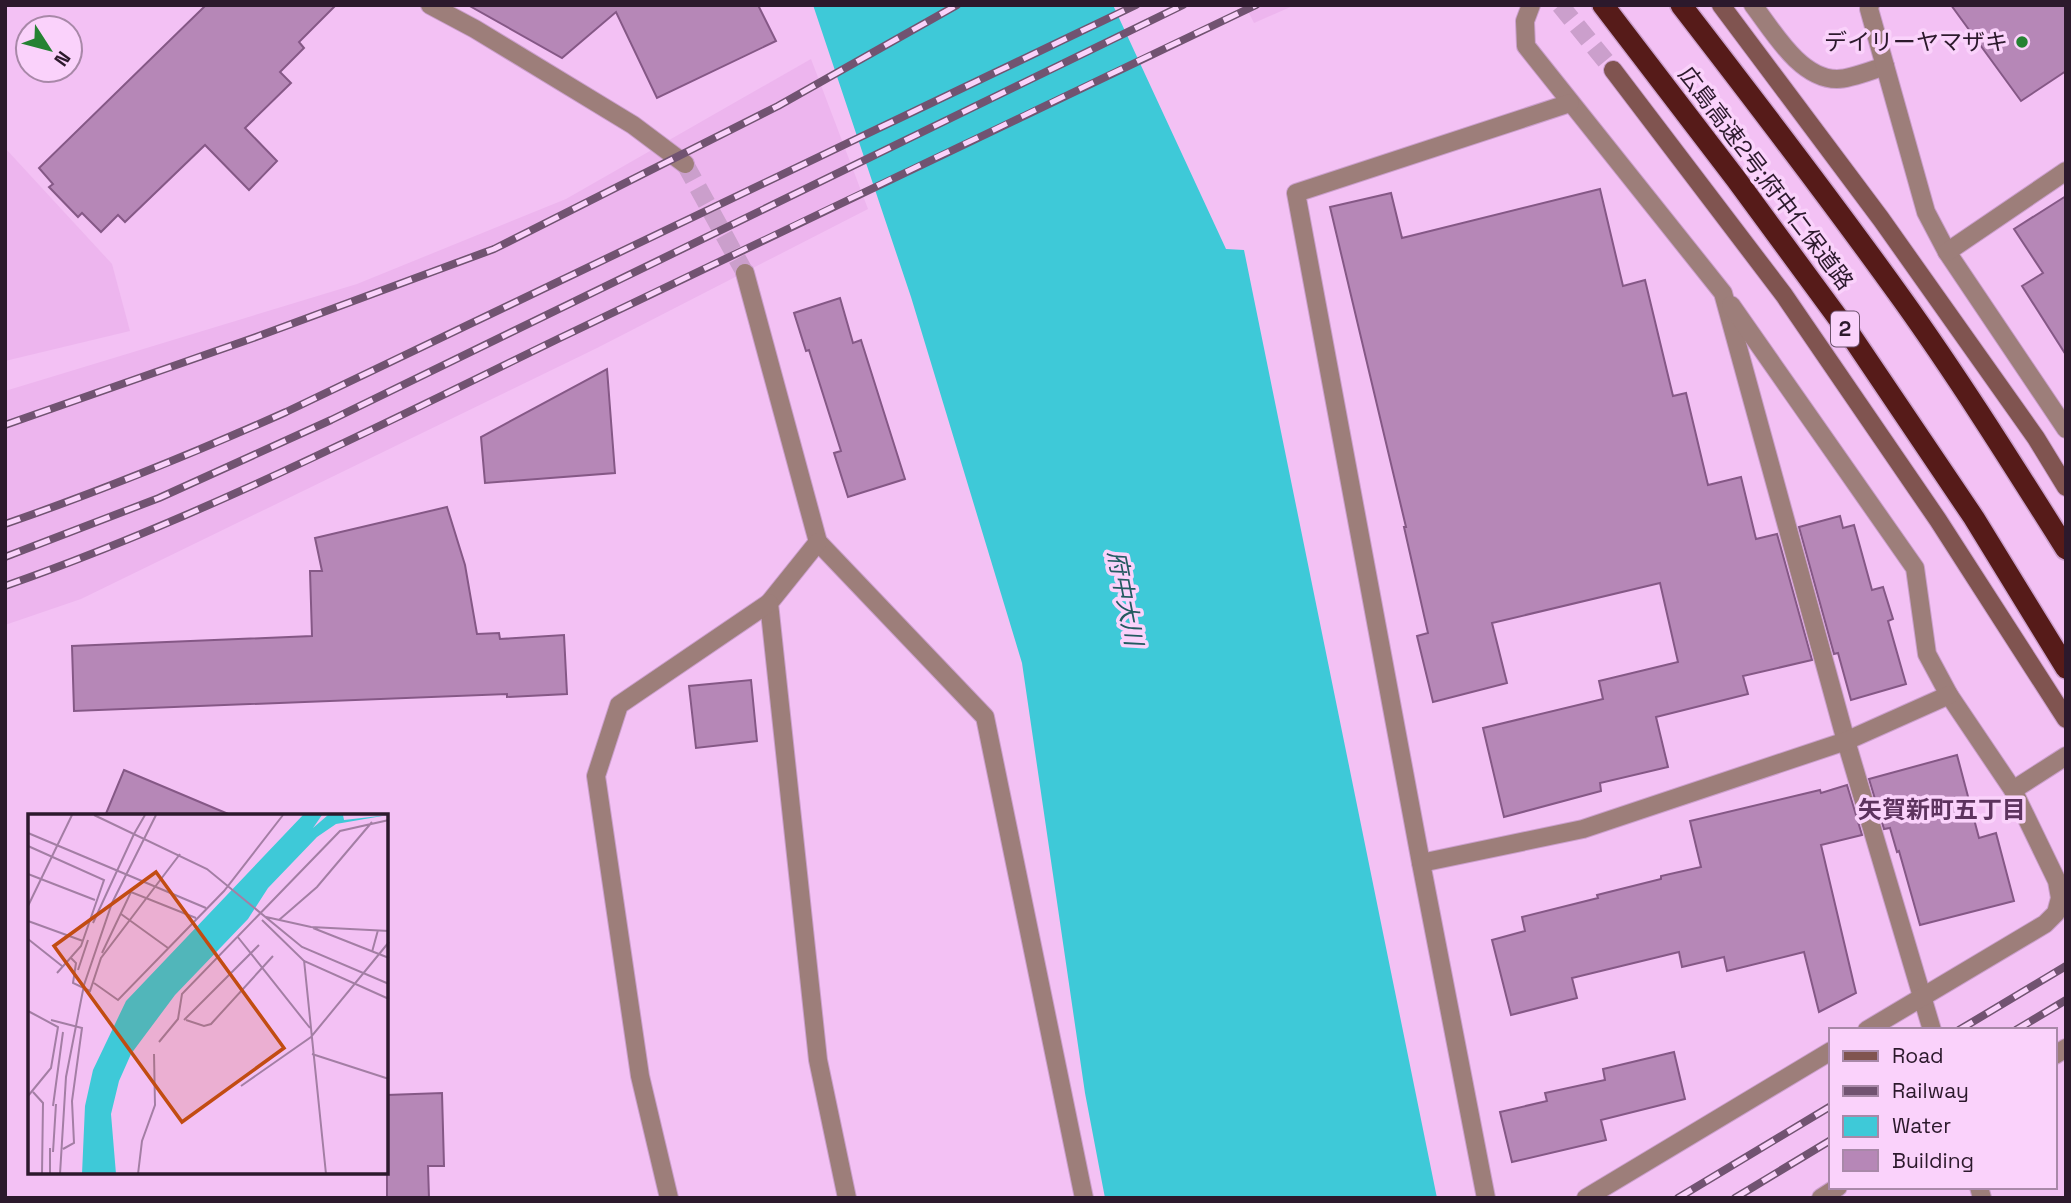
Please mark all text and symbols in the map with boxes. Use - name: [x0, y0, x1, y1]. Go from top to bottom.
- north arrow: [14, 14, 84, 84]
- place label: デイリーヤマザキ: [1824, 27, 2008, 57]
- marker: デイリーヤマザキ: [2014, 34, 2030, 50]
- text: N: [48, 46, 76, 71]
- street label: 広島高速2号;府中仁保道路: [1672, 60, 1860, 296]
- road number: 2: [1831, 312, 1859, 346]
- water label: 府中大川: [1101, 548, 1150, 651]
- district label: 矢賀新町五丁目: [1858, 794, 2026, 825]
- inset map: [28, 814, 388, 1175]
- legend: [1829, 1028, 2057, 1189]
- text: Road: [1892, 1042, 1944, 1069]
- text: Railway: [1892, 1077, 1969, 1104]
- text: Water: [1892, 1112, 1951, 1139]
- text: Building: [1892, 1147, 1974, 1174]

